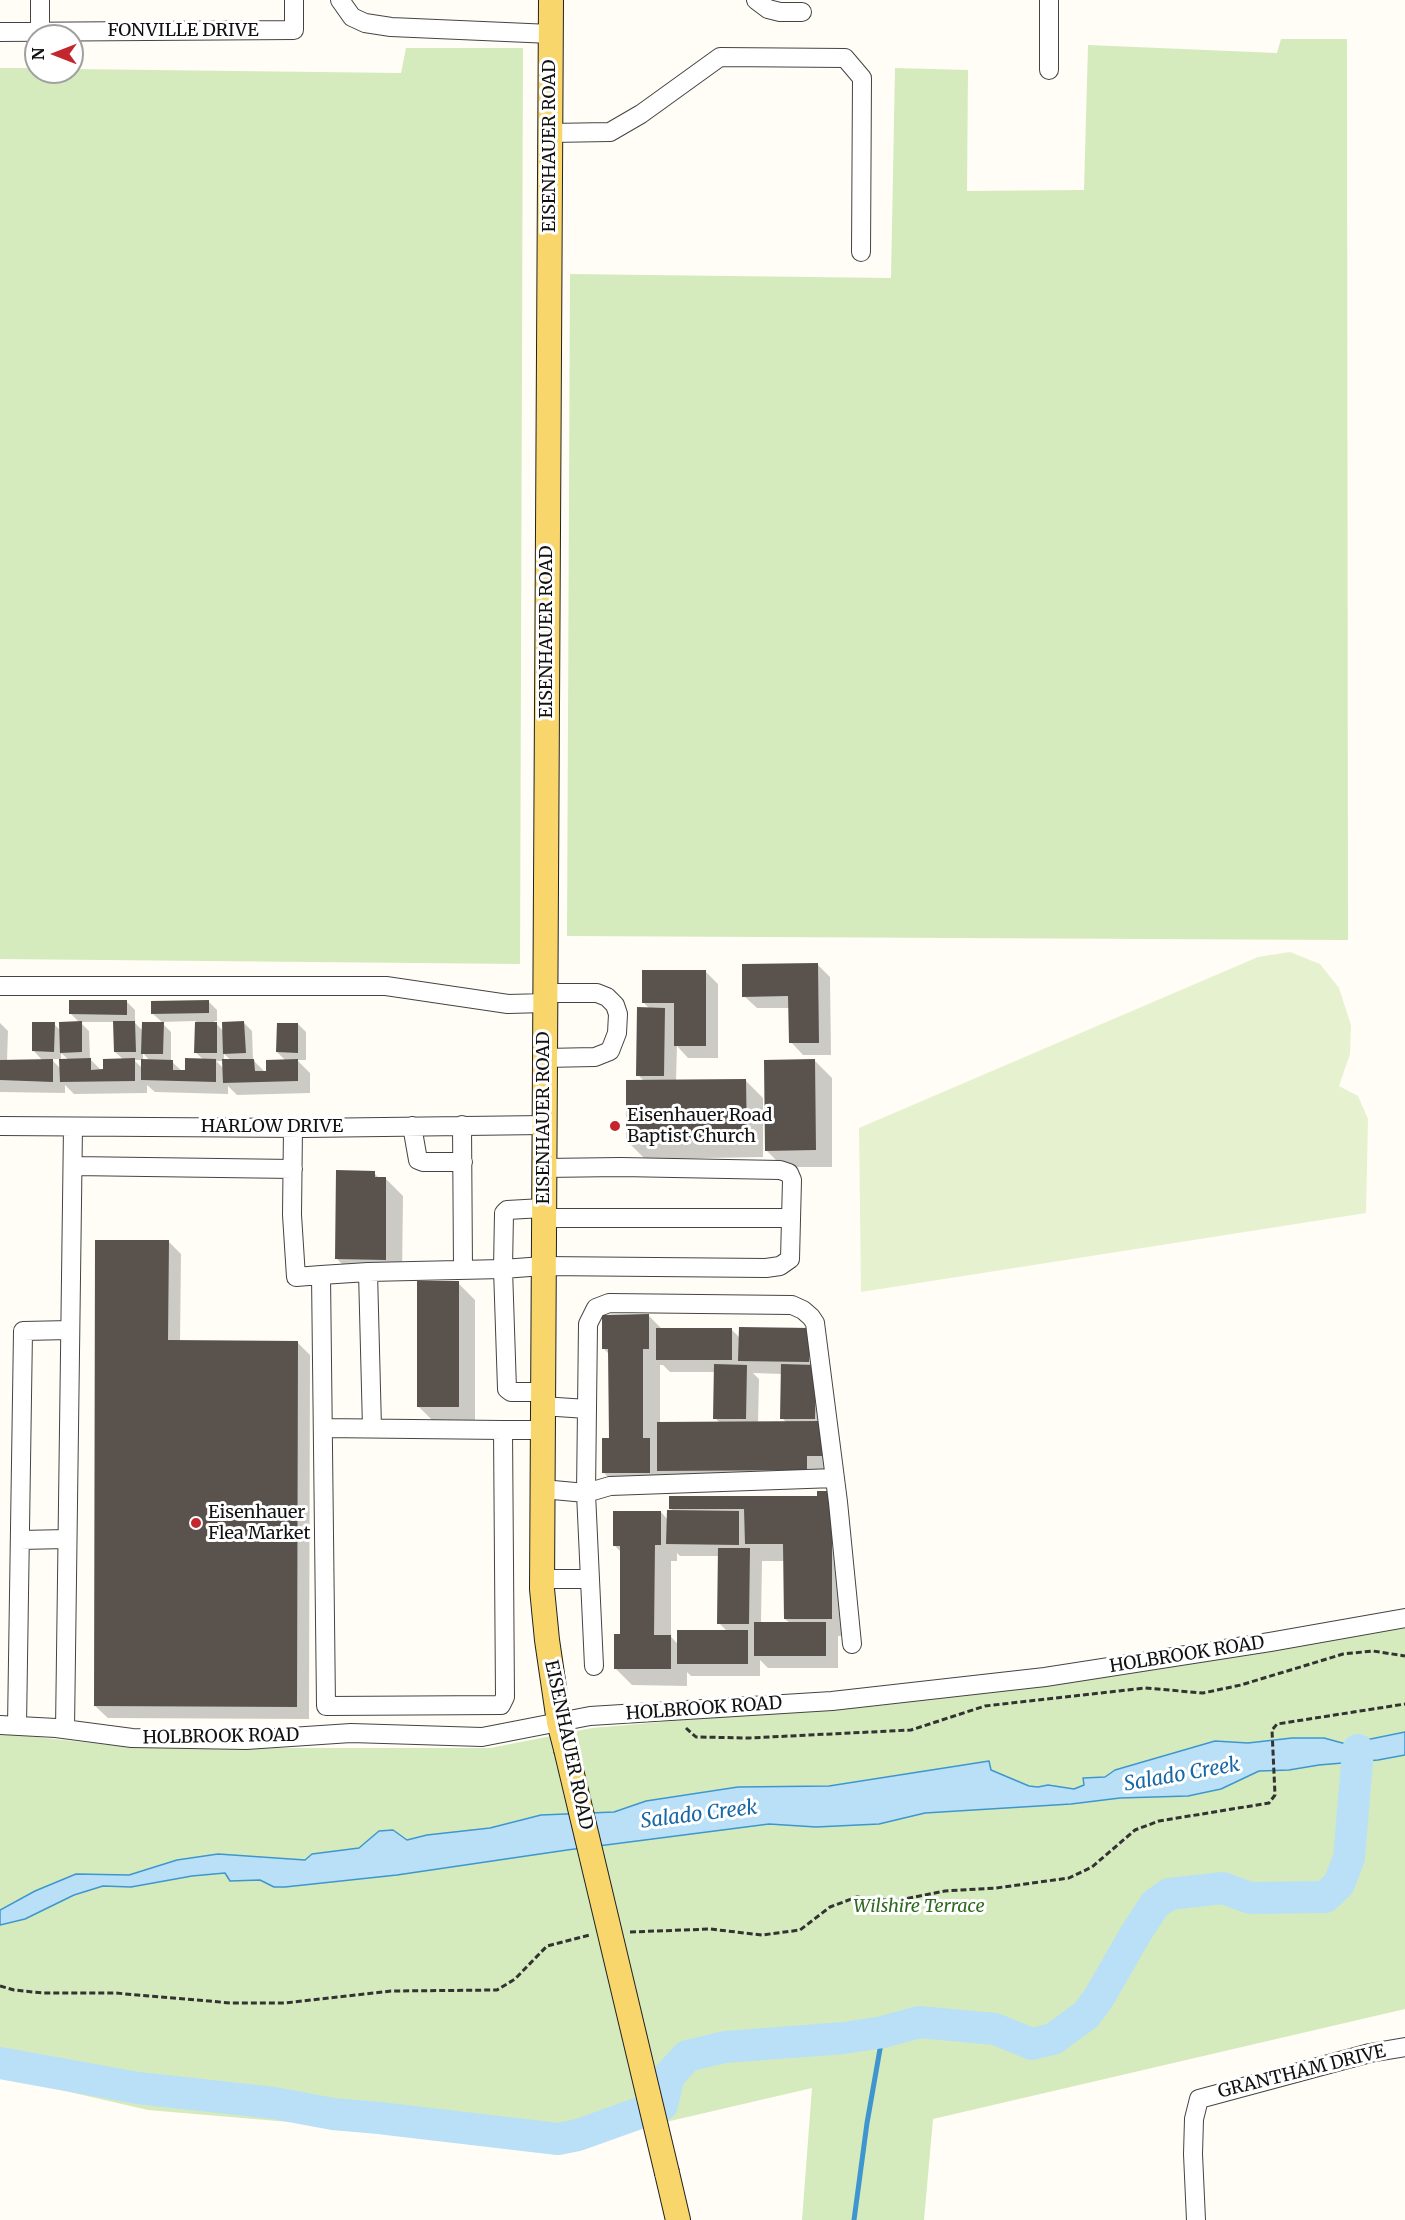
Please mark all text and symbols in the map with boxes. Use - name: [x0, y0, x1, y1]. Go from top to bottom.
- street label: FONVILLE DRIVE: [107, 20, 259, 42]
- north arrow: [24, 24, 84, 84]
- text: N: [28, 48, 48, 60]
- street label: EISENHAUER ROAD: [539, 60, 561, 232]
- street label: EISENHAUER ROAD: [536, 546, 558, 718]
- street label: EISENHAUER ROAD: [533, 1032, 555, 1204]
- place label: Eisenhauer Road Baptist Church: [627, 1105, 772, 1148]
- street label: HARLOW DRIVE: [201, 1116, 343, 1138]
- marker: Eisenhauer Road Baptist Church: [608, 1119, 622, 1133]
- place label: Eisenhauer Flea Market: [208, 1502, 310, 1544]
- marker: Eisenhauer Flea Market: [189, 1516, 203, 1530]
- street label: HOLBROOK ROAD: [1108, 1632, 1266, 1678]
- street label: EISENHAUER ROAD: [539, 1658, 597, 1832]
- street label: HOLBROOK ROAD: [625, 1693, 783, 1725]
- street label: HOLBROOK ROAD: [143, 1725, 299, 1749]
- water label: Salado Creek: [1122, 1753, 1242, 1797]
- water label: Salado Creek: [639, 1796, 759, 1834]
- park label: Wilshire Terrace: [853, 1896, 985, 1918]
- street label: GRANTHAM DRIVE: [1216, 2041, 1388, 2103]

